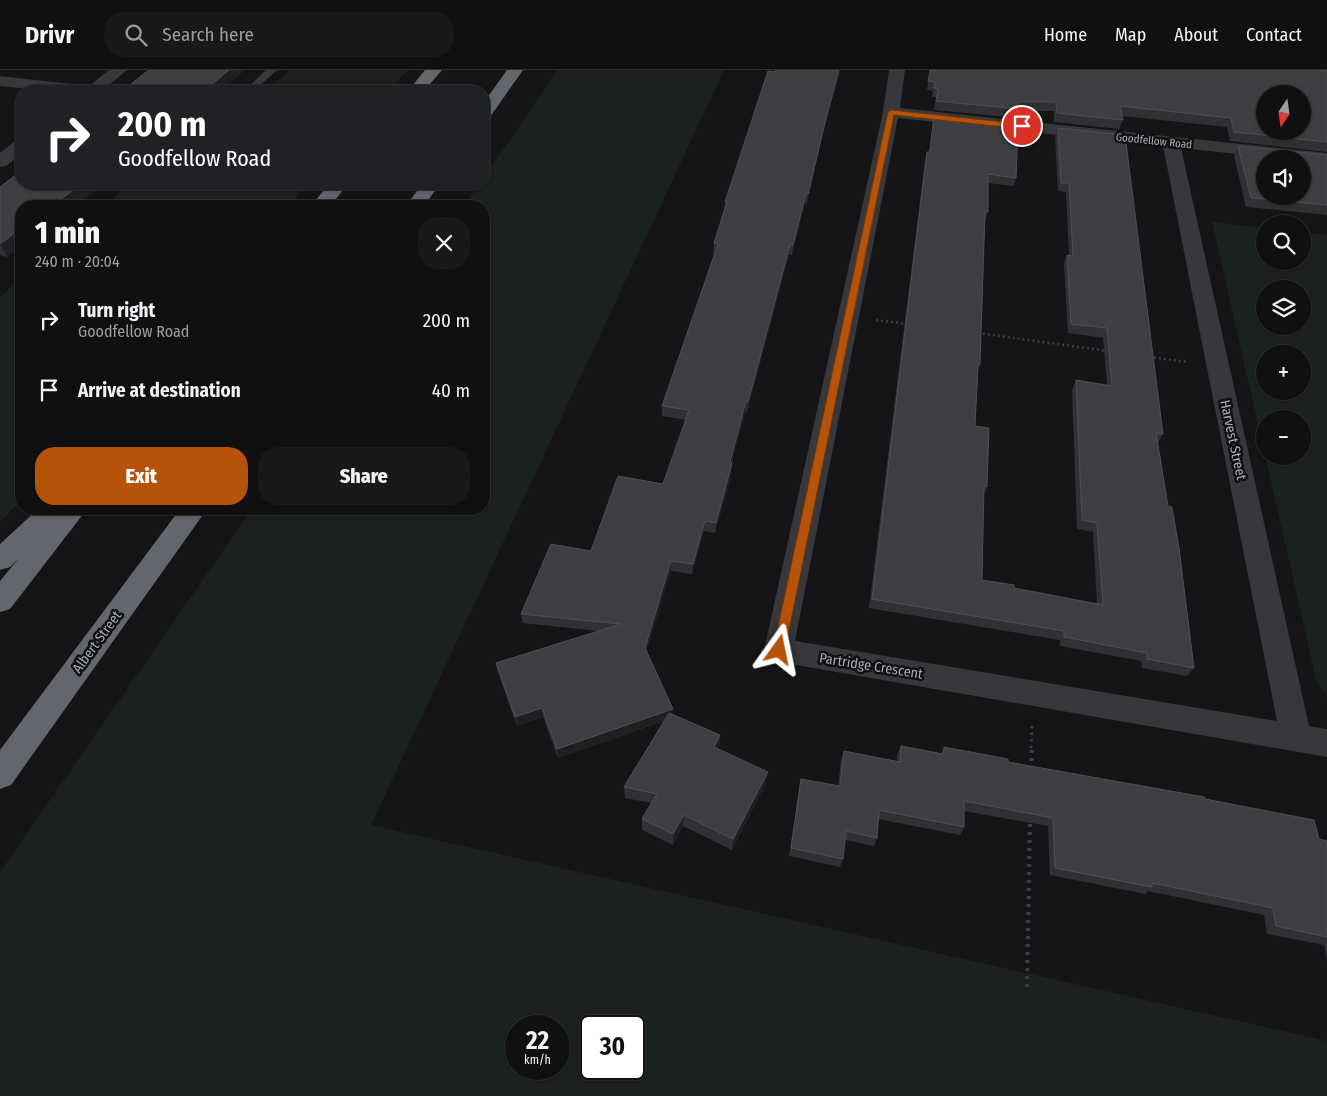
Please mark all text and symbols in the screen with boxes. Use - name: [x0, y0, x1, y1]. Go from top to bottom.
- search box: [104, 12, 454, 57]
- text: Drivr: [25, 21, 74, 49]
- icon: search: [122, 21, 150, 49]
- text: Search here: [162, 23, 254, 46]
- text: Home: [1044, 24, 1087, 46]
- text: Map: [1115, 24, 1146, 46]
- text: About: [1174, 24, 1218, 46]
- text: Contact: [1246, 24, 1302, 46]
- north arrow: [1256, 85, 1311, 140]
- map controls: [1256, 85, 1311, 465]
- text: 200 m: [118, 103, 206, 145]
- icon: right: [35, 105, 100, 170]
- pin: [1001, 105, 1043, 147]
- icon: arrive: [1008, 112, 1036, 140]
- street label: Goodfellow Road: [1115, 131, 1193, 151]
- text: Goodfellow Road: [118, 145, 271, 172]
- button: sound: [1256, 150, 1311, 205]
- text: 1 min: [35, 215, 100, 251]
- button: search: [1256, 215, 1311, 270]
- button: close: [418, 217, 470, 269]
- text: 240 m · 20:04: [35, 252, 120, 271]
- button: layers: [1256, 280, 1311, 335]
- text: Turn right: [78, 299, 155, 322]
- icon: right: [35, 306, 63, 334]
- text: 200 m: [423, 309, 470, 332]
- text: Goodfellow Road: [78, 322, 189, 341]
- button: +: [1256, 345, 1311, 400]
- icon: arrive: [35, 376, 63, 404]
- text: Arrive at destination: [78, 379, 241, 402]
- text: 40 m: [432, 379, 470, 402]
- street label: Harvest Street: [1216, 398, 1250, 482]
- button: −: [1256, 410, 1311, 465]
- button: Exit: [35, 447, 248, 505]
- button: Share: [258, 447, 470, 505]
- street label: Albert Street: [69, 607, 125, 676]
- position arrow: [752, 623, 804, 675]
- street label: Partridge Crescent: [818, 649, 924, 683]
- speed limit sign: 30: [580, 1015, 645, 1080]
- text: 22: [526, 1026, 549, 1056]
- text: km/h: [524, 1053, 551, 1067]

